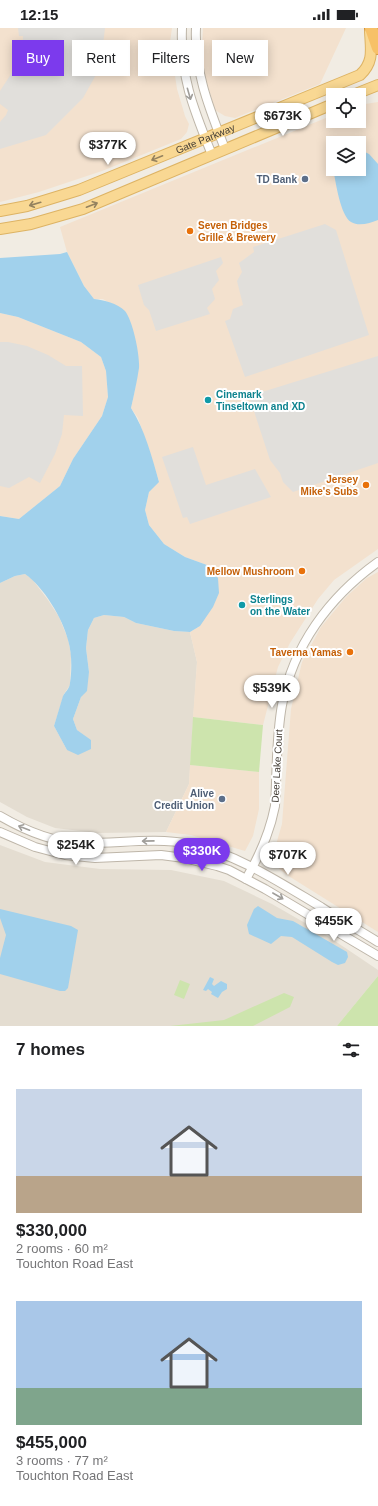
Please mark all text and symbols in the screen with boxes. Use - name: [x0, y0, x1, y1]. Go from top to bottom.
- text: 12:15: [20, 6, 58, 23]
- chip: Buy: [12, 40, 64, 76]
- chip: Rent: [72, 40, 130, 76]
- chip: Filters: [138, 40, 204, 76]
- chip: New: [212, 40, 268, 76]
- one-way arrow: [186, 88, 193, 101]
- map controls: [326, 88, 366, 176]
- button: locate: [326, 88, 366, 128]
- pin: $673K: [255, 103, 311, 137]
- text: $673K: [264, 108, 302, 123]
- street label: Gate Parkway: [174, 121, 236, 155]
- pin: $377K: [80, 132, 136, 166]
- button: layers: [326, 136, 366, 176]
- text: $377K: [89, 137, 127, 152]
- one-way arrow: [151, 155, 163, 163]
- place label: TD Bank: [256, 174, 297, 185]
- marker: TD Bank: [300, 174, 310, 184]
- one-way arrow: [29, 201, 42, 208]
- one-way arrow: [85, 201, 97, 209]
- place label: Seven Bridges Grille & Brewery: [198, 220, 276, 243]
- marker: Seven Bridges Grille & Brewery: [185, 226, 195, 236]
- place label: Cinemark Tinseltown and XD: [216, 389, 305, 412]
- marker: Cinemark Tinseltown and XD: [203, 395, 213, 405]
- place label: Jersey Mike's Subs: [301, 474, 358, 497]
- marker: Jersey Mike's Subs: [361, 480, 371, 490]
- place label: Mellow Mushroom: [207, 566, 294, 577]
- marker: Mellow Mushroom: [297, 566, 307, 576]
- place label: Sterlings on the Water: [250, 594, 310, 617]
- marker: Sterlings on the Water: [237, 600, 247, 610]
- place label: Taverna Yamas: [270, 647, 342, 658]
- marker: Taverna Yamas: [345, 647, 355, 657]
- pin: $539K: [244, 675, 300, 709]
- text: $539K: [253, 680, 291, 695]
- street label: Deer Lake Court: [270, 729, 284, 803]
- place label: Alive Credit Union: [154, 788, 214, 811]
- marker: Alive Credit Union: [217, 794, 227, 804]
- one-way arrow: [18, 824, 30, 832]
- pin: $254K: [48, 832, 104, 866]
- text: $254K: [57, 837, 95, 852]
- one-way arrow: [142, 837, 155, 845]
- pin: $330K: [174, 838, 230, 872]
- pin: $707K: [260, 842, 316, 876]
- text: $330K: [183, 843, 221, 858]
- text: $707K: [269, 847, 307, 862]
- one-way arrow: [272, 893, 284, 901]
- pin: $455K: [306, 908, 362, 942]
- text: $455K: [315, 913, 353, 928]
- icon: filters: [340, 1039, 362, 1061]
- text: 7 homes: [16, 1040, 85, 1059]
- icon: home: [153, 1115, 225, 1187]
- text: $330,000: [16, 1221, 87, 1240]
- text: 2 rooms · 60 m²: [16, 1241, 108, 1256]
- text: Touchton Road East: [16, 1256, 133, 1271]
- icon: home: [153, 1327, 225, 1399]
- text: $455,000: [16, 1433, 87, 1452]
- text: 3 rooms · 77 m²: [16, 1453, 108, 1468]
- text: Touchton Road East: [16, 1468, 133, 1483]

